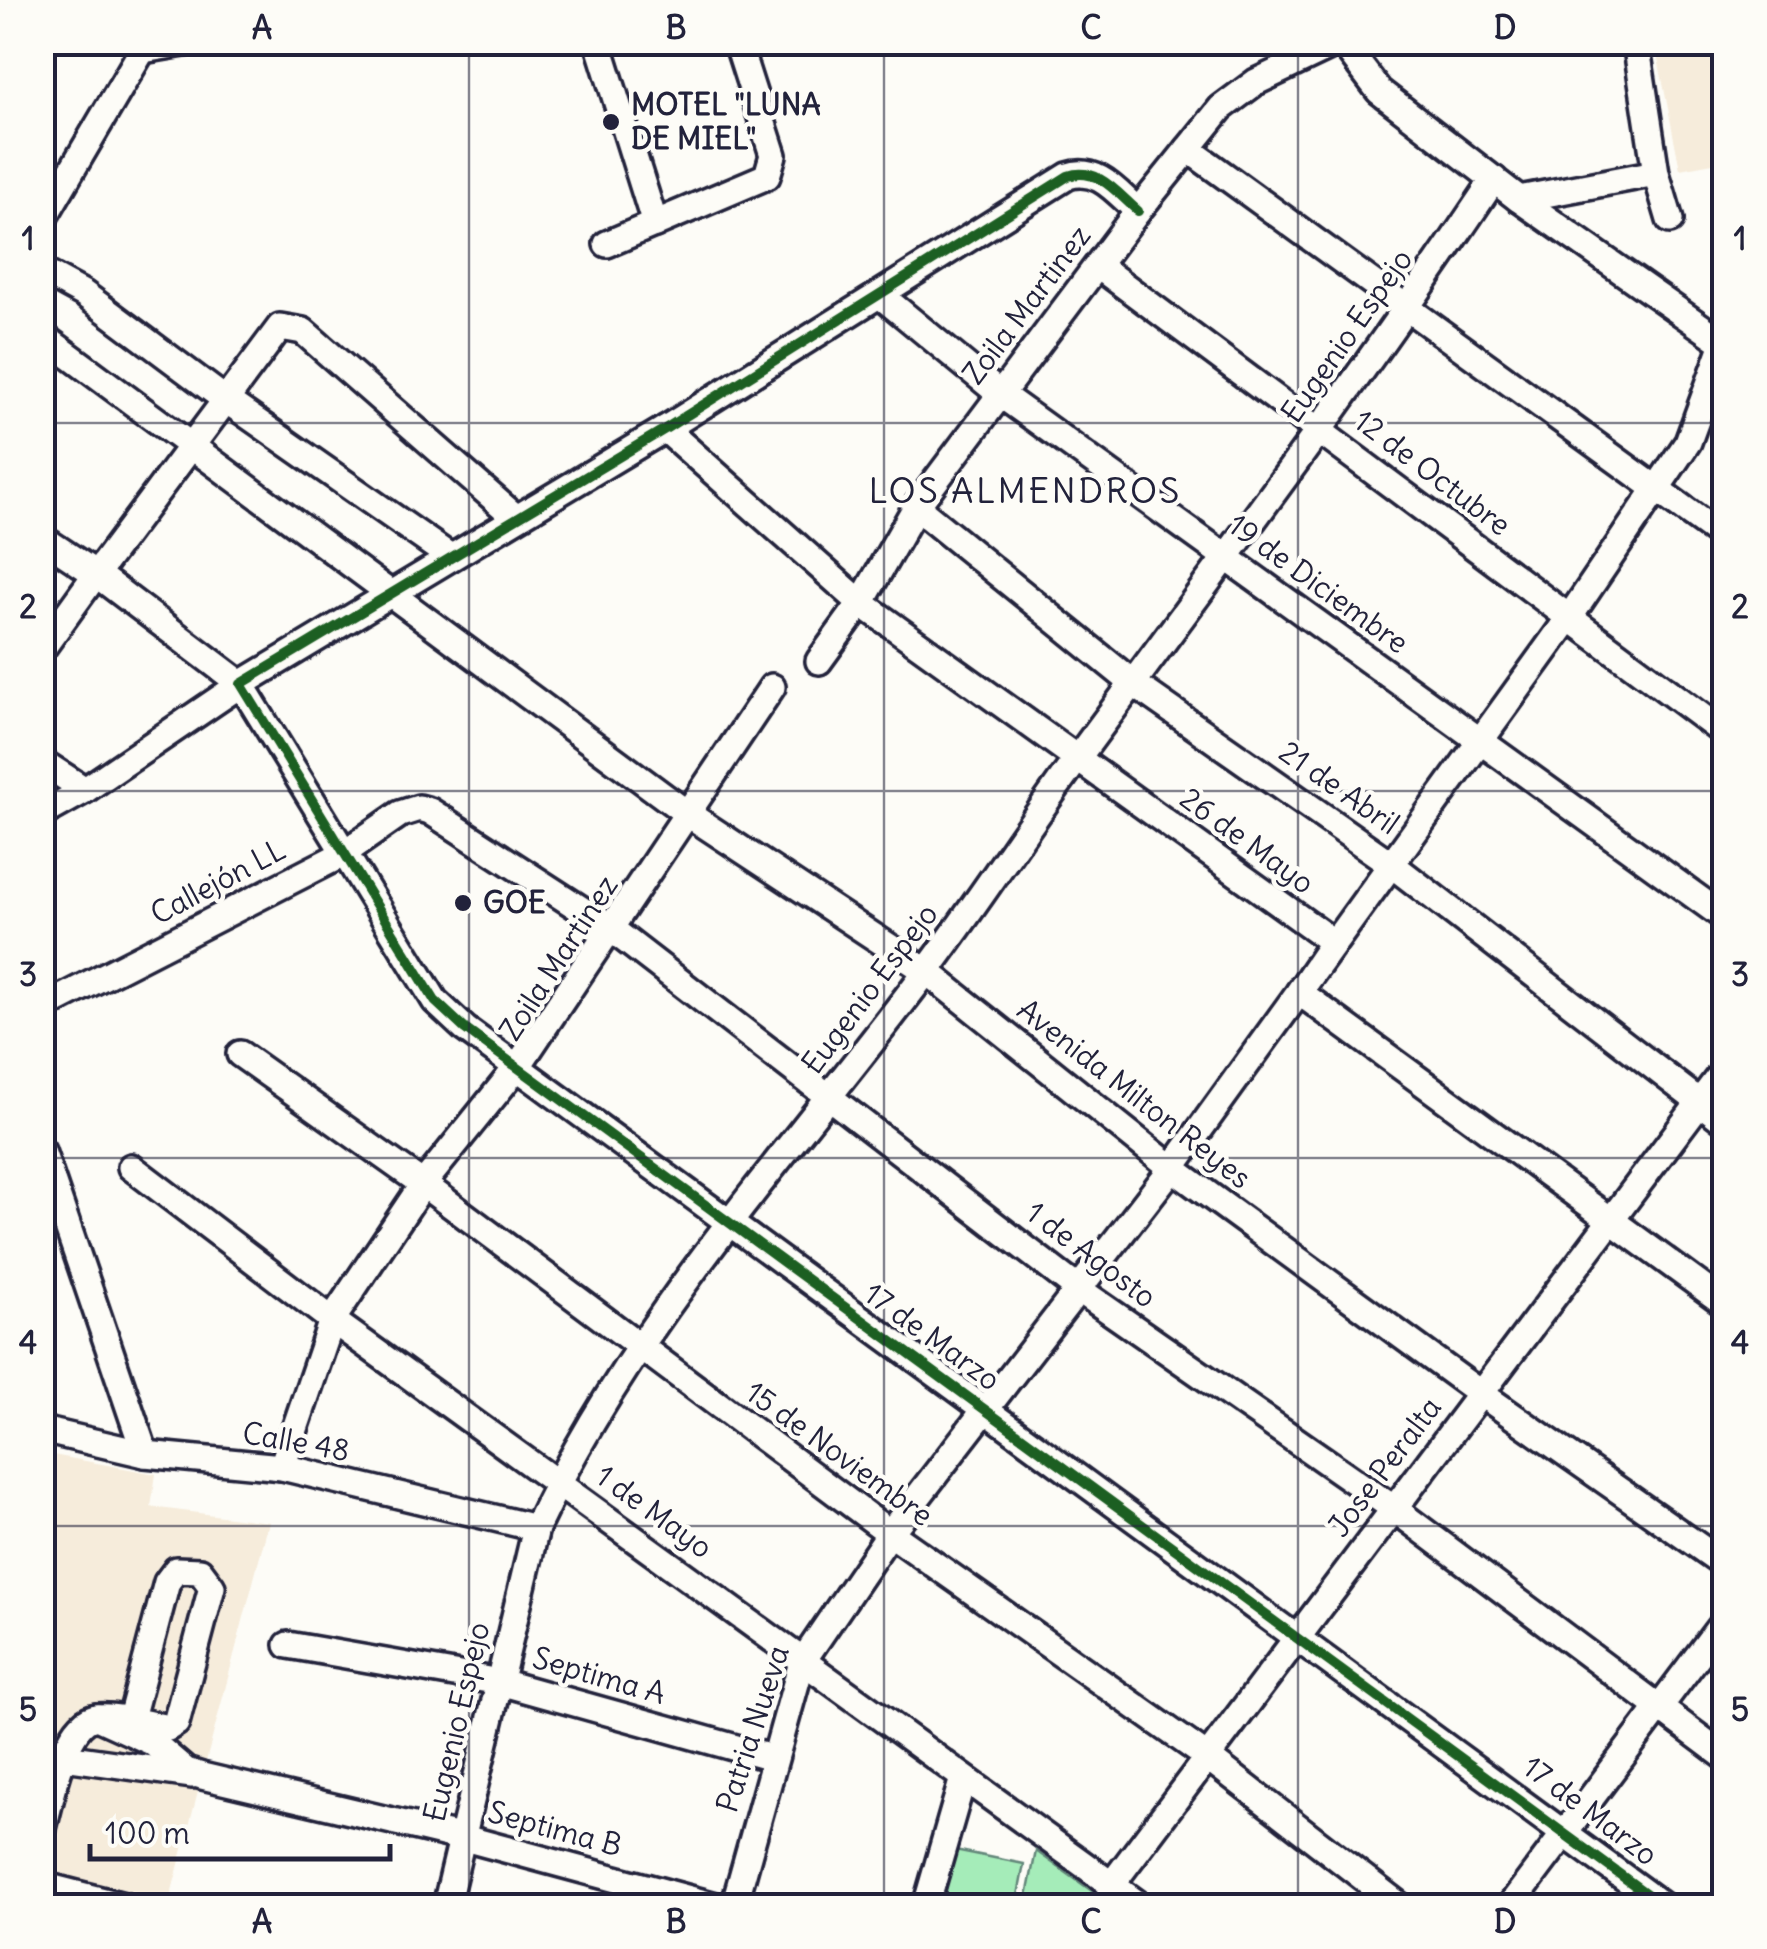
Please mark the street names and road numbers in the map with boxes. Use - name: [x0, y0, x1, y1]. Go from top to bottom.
- street label: Zoila Martinez: [954, 217, 1098, 391]
- street label: Eugenio Espejo: [1272, 241, 1420, 430]
- street label: 12 de Octubre: [1347, 401, 1519, 543]
- street label: 19 de Diciembre: [1221, 505, 1416, 661]
- street label: 21 de Abril: [1272, 732, 1407, 842]
- street label: 26 de Mayo: [1173, 779, 1322, 902]
- street label: Callejón LL: [144, 830, 291, 932]
- street label: Zoila Martinez: [491, 868, 626, 1047]
- street label: Eugenio Espejo: [793, 896, 946, 1081]
- street label: Avenida Milton Reyes: [1010, 990, 1259, 1196]
- street label: 1 de Agosto: [1019, 1193, 1164, 1316]
- street label: 17 de Marzo: [857, 1274, 1008, 1398]
- street label: 15 de Noviembre: [739, 1373, 941, 1534]
- street label: Jose Peralta: [1319, 1389, 1449, 1544]
- street label: Calle 48: [240, 1413, 353, 1469]
- street label: 1 de Mayo: [589, 1456, 720, 1566]
- street label: Eugenio Espejo: [415, 1618, 497, 1825]
- street label: Septima A: [528, 1638, 670, 1712]
- street label: Patria Nueva: [707, 1640, 797, 1817]
- street label: 17 de Marzo: [1516, 1747, 1666, 1873]
- street label: Septima B: [484, 1792, 626, 1864]

